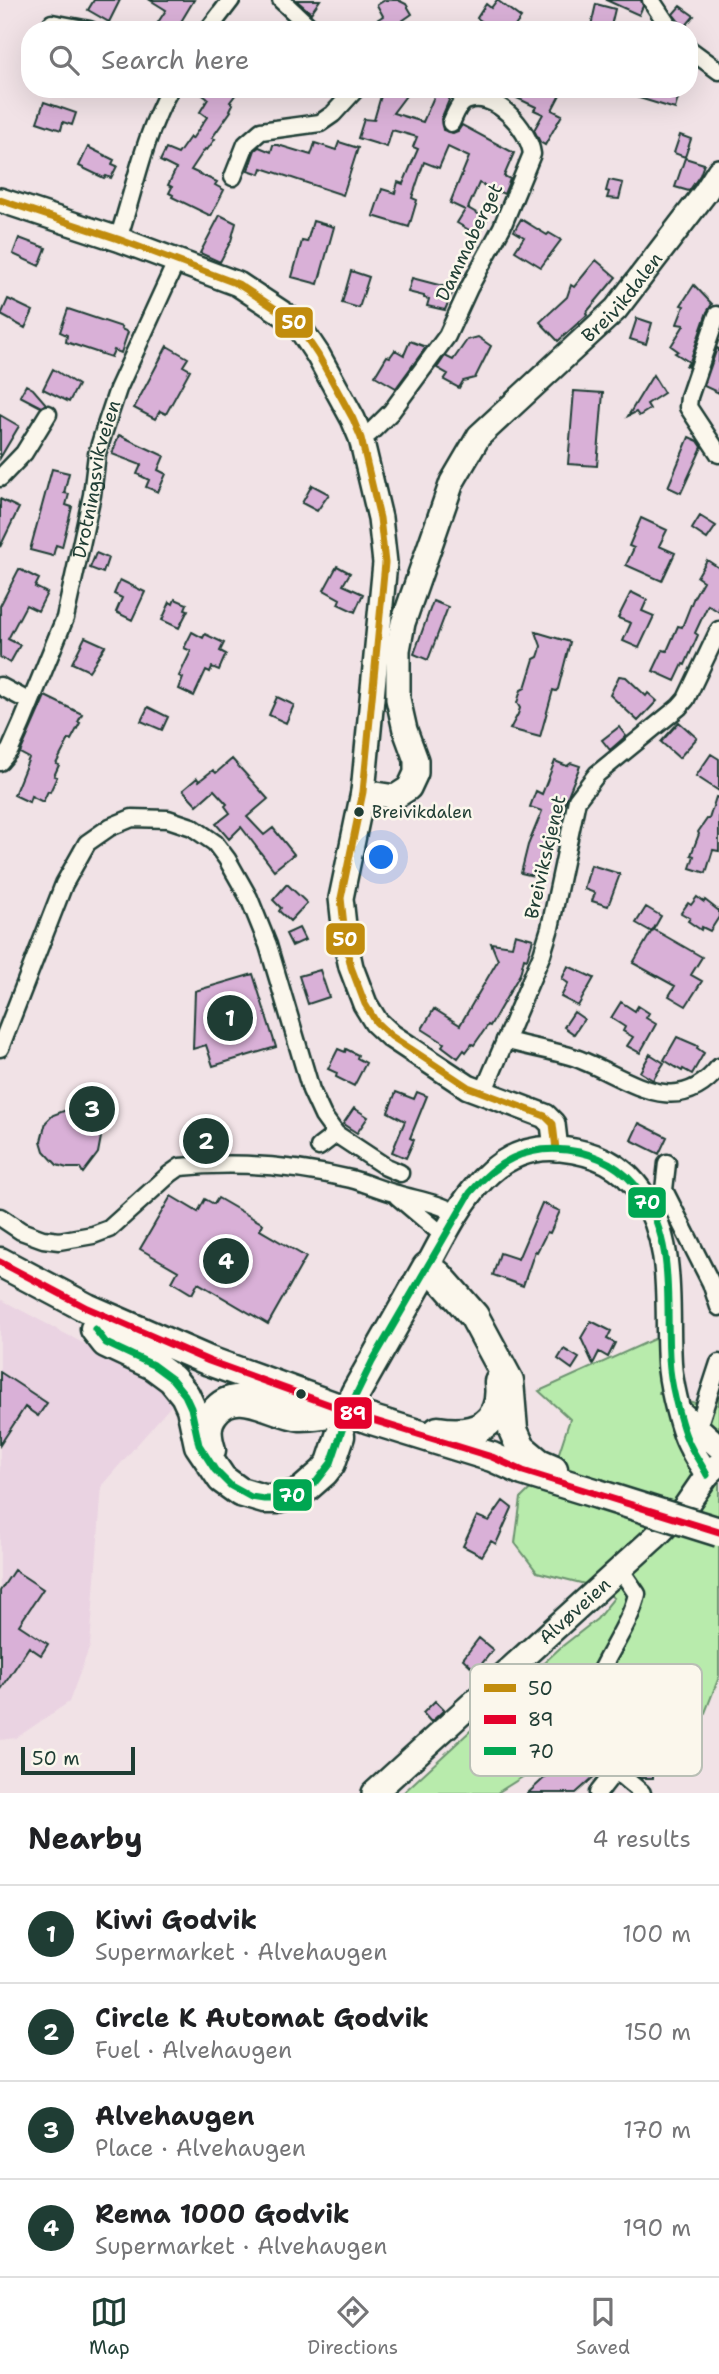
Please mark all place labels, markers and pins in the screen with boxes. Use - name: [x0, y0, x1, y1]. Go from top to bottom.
- place label: Breivikdalen: [372, 801, 472, 823]
- marker: Breivikdalen: [352, 805, 366, 819]
- pin: 1: [207, 992, 253, 1044]
- pin: 3: [69, 1083, 115, 1135]
- pin: 2: [183, 1115, 229, 1167]
- pin: 4: [203, 1235, 249, 1287]
- unlabelled marker: [294, 1387, 308, 1401]

